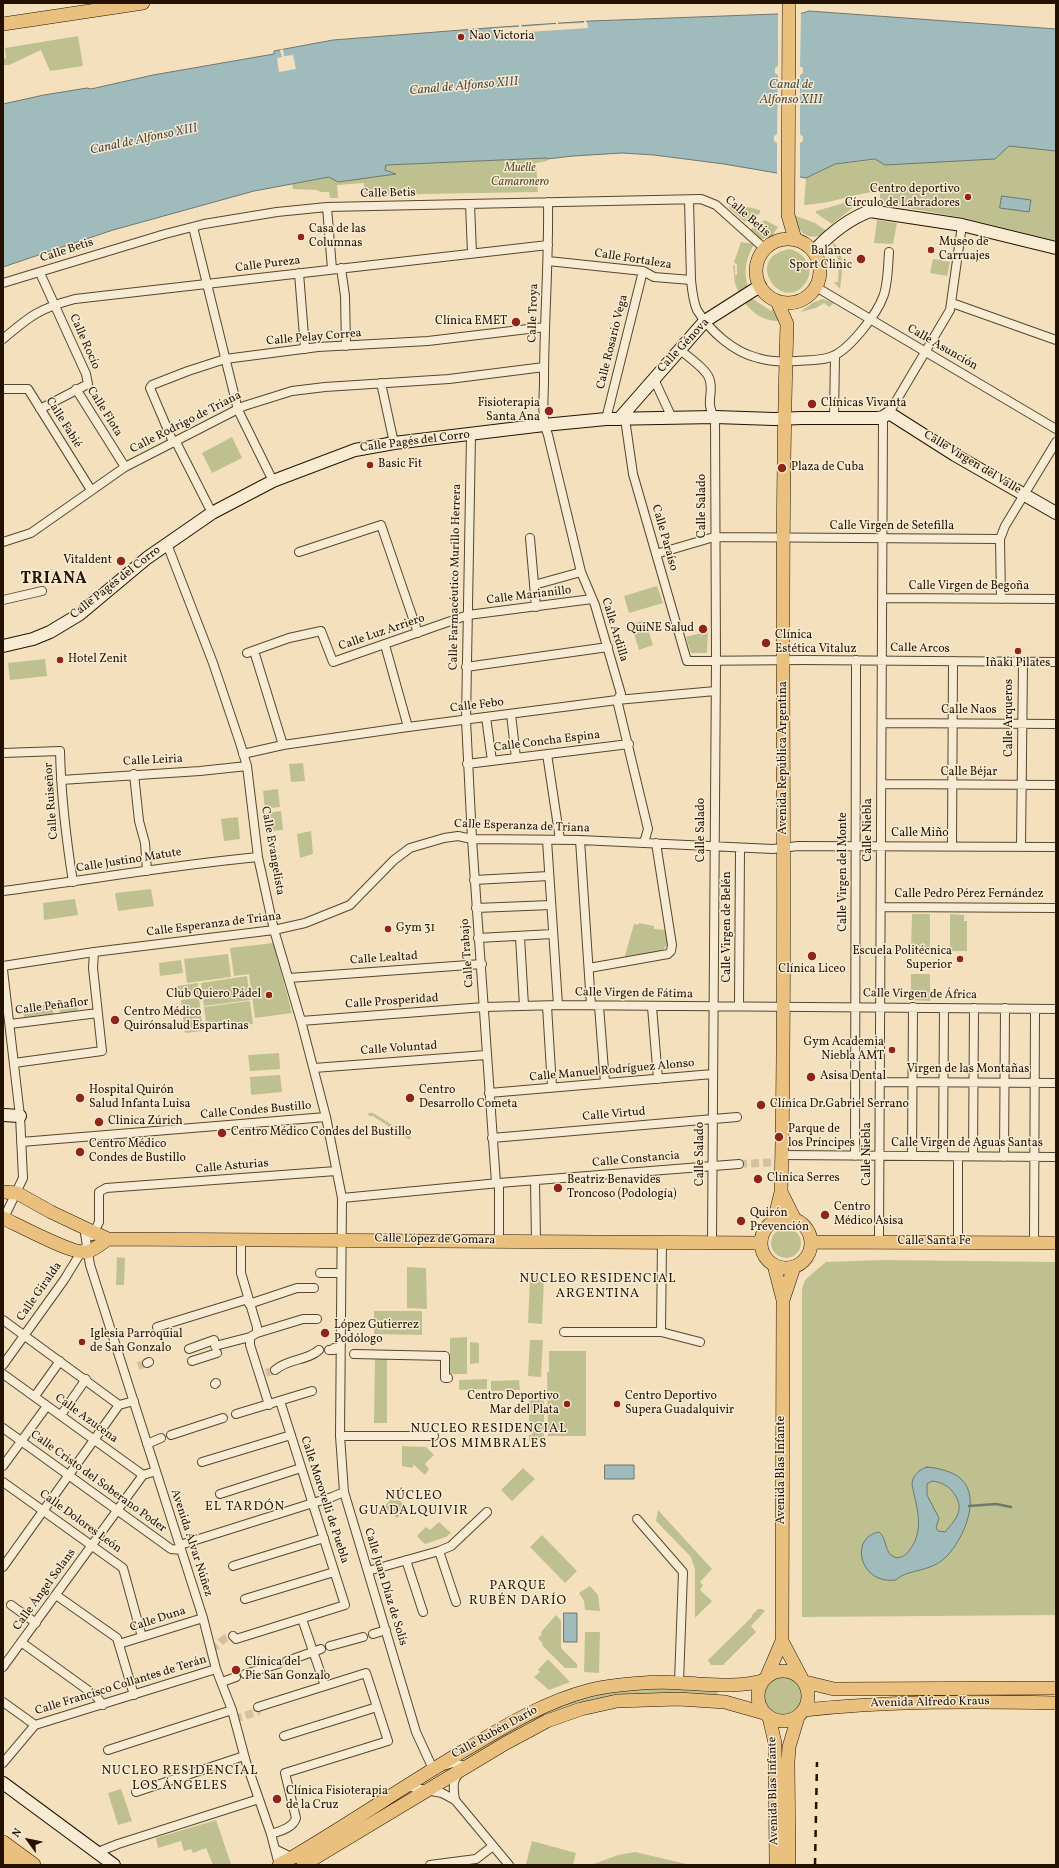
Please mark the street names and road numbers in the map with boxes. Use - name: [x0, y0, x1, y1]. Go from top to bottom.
- street label: Calle Betis: [360, 186, 416, 202]
- street label: Calle Betis: [721, 193, 773, 241]
- street label: Calle Betis: [39, 236, 95, 266]
- street label: Calle Fortaleza: [593, 247, 673, 273]
- street label: Calle Pureza: [235, 254, 301, 276]
- street label: Calle Troya: [526, 283, 542, 343]
- street label: Calle Rosario Vega: [594, 293, 632, 391]
- street label: Calle Rocío: [65, 312, 103, 372]
- street label: Calle Génova: [655, 316, 713, 376]
- street label: Calle Asunción: [904, 322, 980, 374]
- street label: Calle Pelay Correa: [266, 327, 362, 349]
- street label: Calle Flota: [83, 384, 125, 440]
- street label: Calle Rodrigo de Triana: [128, 389, 244, 457]
- street label: Calle Fabié: [42, 395, 84, 451]
- street label: Calle Pagés del Corro: [359, 428, 471, 456]
- street label: Calle Virgen del Valle: [921, 428, 1023, 498]
- street label: Calle Salado: [696, 474, 710, 538]
- street label: Calle Farmacéutico Murillo Herrera: [447, 484, 465, 670]
- street label: Calle Paraíso: [648, 503, 680, 573]
- street label: Calle Virgen de Setefilla: [830, 520, 954, 534]
- street label: Calle Pagés del Corro: [68, 543, 164, 623]
- street label: Calle Virgen de Begoña: [909, 580, 1029, 594]
- street label: Calle Marianillo: [486, 584, 572, 608]
- street label: Calle Ardilla: [597, 596, 631, 664]
- street label: Calle Luz Arriero: [337, 612, 427, 654]
- street label: Calle Arcos: [890, 641, 950, 657]
- street label: Calle Arqueros: [1003, 679, 1017, 757]
- street label: Avenida República Argentina: [777, 681, 791, 835]
- street label: Calle Febo: [449, 696, 505, 716]
- street label: Calle Naos: [941, 704, 997, 718]
- street label: Calle Concha Espina: [493, 728, 601, 756]
- street label: Calle Leiria: [123, 752, 183, 770]
- street label: Calle Ruiseñor: [42, 762, 62, 840]
- street label: Calle Béjar: [941, 766, 997, 780]
- street label: Calle Salado: [695, 798, 709, 862]
- street label: Calle Niebla: [862, 798, 876, 862]
- street label: Calle Evangelista: [257, 805, 287, 897]
- street label: Calle Virgen del Monte: [837, 812, 851, 932]
- street label: Calle Esperanza de Triana: [454, 817, 590, 837]
- street label: Calle Miño: [891, 827, 949, 841]
- street label: Calle Justino Matute: [75, 846, 183, 876]
- street label: Calle Virgen de Belén: [721, 871, 735, 983]
- street label: Calle Pedro Pérez Fernández: [894, 888, 1044, 902]
- street label: Calle Esperanza de Triana: [146, 910, 282, 940]
- street label: Calle Trabajo: [458, 918, 478, 988]
- street label: Calle Lealtad: [350, 949, 418, 969]
- street label: Calle Virgen de Fátima: [575, 986, 693, 1002]
- street label: Calle Virgen de África: [863, 987, 977, 1003]
- street label: Calle Prosperidad: [345, 992, 439, 1012]
- street label: Calle Peñaflor: [15, 995, 89, 1019]
- street label: Calle Voluntad: [360, 1039, 438, 1059]
- street label: Calle Manuel Rodríguez Alonso: [529, 1057, 695, 1085]
- street label: Virgen de las Montañas: [907, 1063, 1029, 1077]
- street label: Calle Condes Bustillo: [200, 1099, 312, 1123]
- street label: Calle Virtud: [582, 1105, 646, 1125]
- street label: Calle Salado: [694, 1122, 708, 1186]
- street label: Calle Niebla: [861, 1122, 875, 1186]
- street label: Calle Virgen de Aguas Santas: [891, 1137, 1043, 1151]
- street label: Calle Constancia: [592, 1149, 680, 1171]
- street label: Calle Asturias: [195, 1157, 269, 1177]
- street label: Calle López de Gomara: [374, 1232, 496, 1248]
- street label: Calle Santa Fe: [897, 1235, 971, 1249]
- street label: Calle Giralda: [14, 1260, 66, 1324]
- street label: Calle Azucena: [52, 1391, 120, 1447]
- street label: Avenida Blas Infante: [775, 1416, 789, 1524]
- street label: Calle Cristo del Soberano Poder: [27, 1428, 169, 1536]
- street label: Calle Morovelli de Puebla: [297, 1434, 351, 1566]
- street label: Calle Dolores León: [36, 1487, 124, 1557]
- street label: Avenida Álvar Núñez: [167, 1488, 215, 1598]
- street label: Calle Juan Díaz de Solís: [360, 1526, 410, 1648]
- street label: Calle Ángel Solans: [11, 1546, 79, 1634]
- street label: Calle Duna: [128, 1604, 188, 1636]
- street label: Calle Francisco Collantes de Terán: [34, 1653, 208, 1719]
- street label: Avenida Alfredo Kraus: [870, 1695, 990, 1711]
- street label: Calle Rubén Darío: [450, 1704, 540, 1762]
- street label: Avenida Blas Infante: [766, 1737, 782, 1845]

